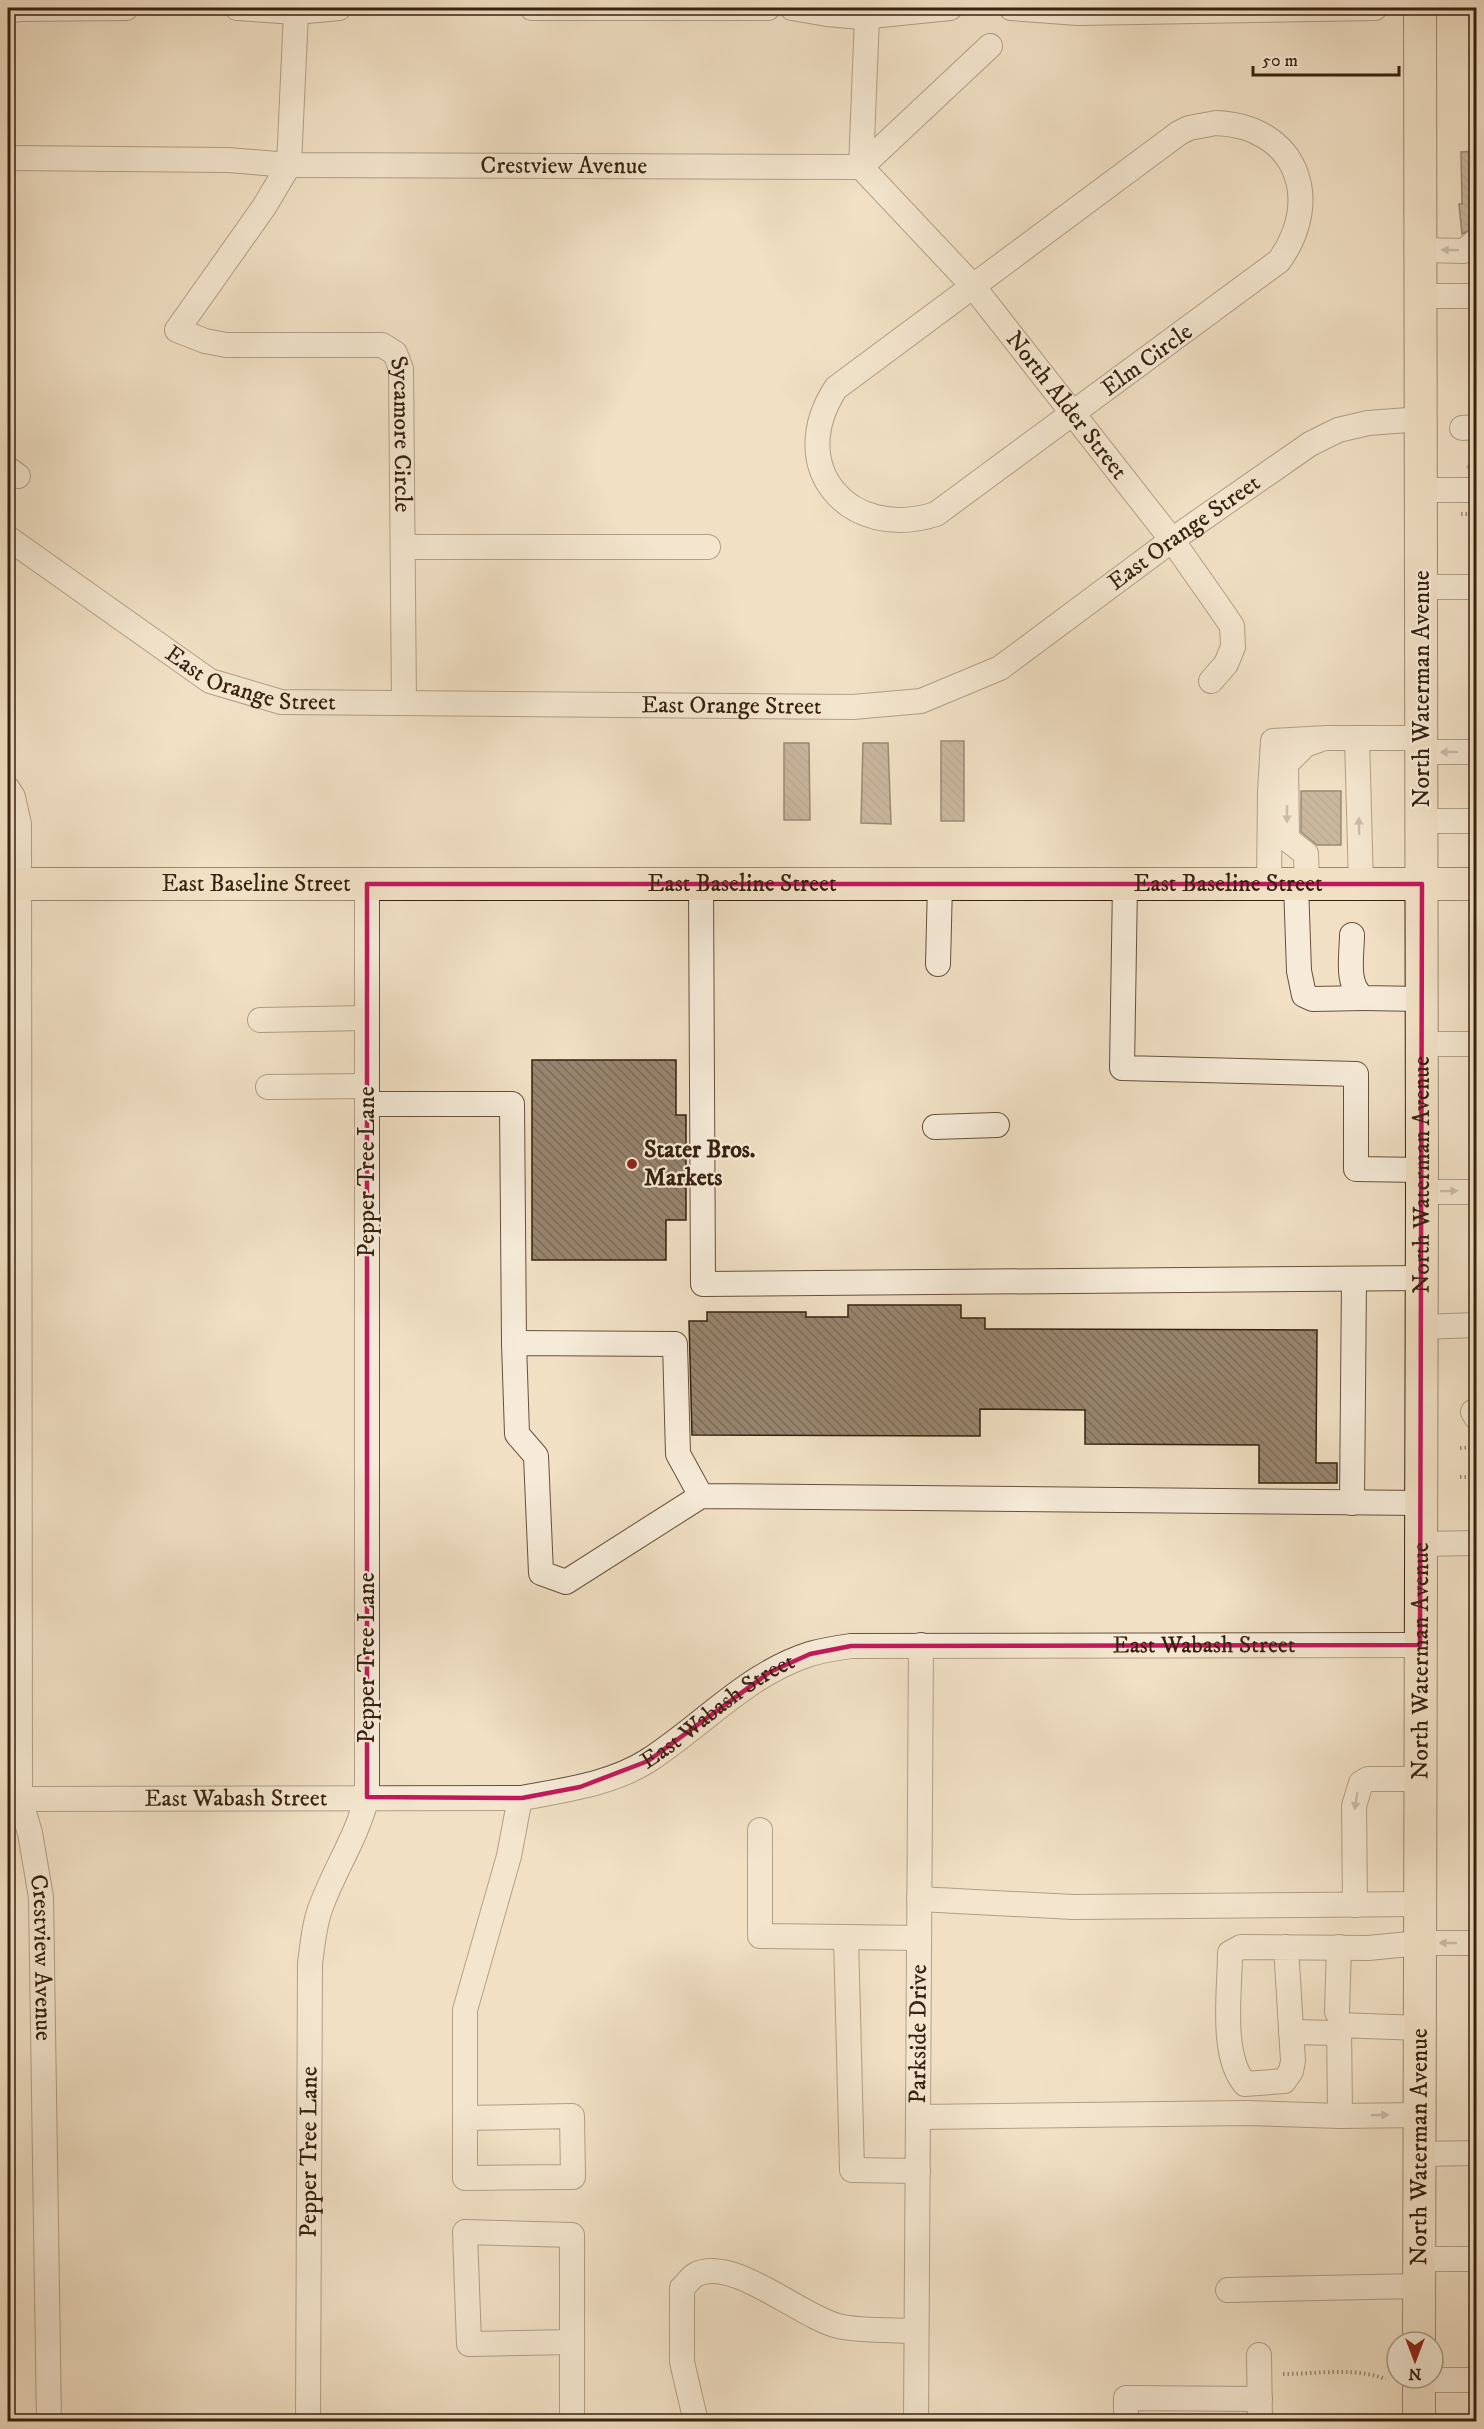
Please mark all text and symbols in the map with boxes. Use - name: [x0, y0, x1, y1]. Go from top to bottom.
- scale bar: [1253, 39, 1398, 77]
- text: 50 m: [1262, 50, 1298, 72]
- street label: Crestview Avenue: [480, 151, 647, 181]
- one-way arrow: [1441, 246, 1460, 255]
- street label: Elm Circle: [1095, 317, 1199, 403]
- street label: North Alder Street: [999, 325, 1134, 486]
- street label: Sycamore Circle: [383, 352, 417, 513]
- street label: East Orange Street: [1102, 468, 1266, 597]
- street label: North Waterman Avenue: [1407, 570, 1437, 808]
- street label: East Orange Street: [159, 639, 336, 717]
- street label: East Orange Street: [641, 690, 822, 722]
- one-way arrow: [1440, 747, 1459, 757]
- one-way arrow: [1282, 805, 1291, 824]
- one-way arrow: [1354, 816, 1364, 835]
- street label: East Baseline Street: [161, 869, 351, 899]
- street label: East Baseline Street: [647, 869, 837, 899]
- street label: East Baseline Street: [1133, 869, 1323, 899]
- street label: North Waterman Avenue: [1407, 1056, 1437, 1294]
- street label: Pepper Tree Lane: [352, 1086, 382, 1258]
- place label: Stater Bros. Markets: [644, 1135, 756, 1193]
- marker: Stater Bros. Markets: [625, 1157, 639, 1171]
- one-way arrow: [1440, 1187, 1459, 1196]
- street label: North Waterman Avenue: [1405, 1542, 1436, 1780]
- street label: Pepper Tree Lane: [352, 1572, 382, 1744]
- street label: East Wabash Street: [1113, 1630, 1296, 1661]
- street label: East Wabash Street: [635, 1646, 800, 1776]
- street label: East Wabash Street: [145, 1783, 328, 1814]
- one-way arrow: [1351, 1792, 1360, 1811]
- street label: Crestview Avenue: [22, 1872, 58, 2041]
- one-way arrow: [1439, 1938, 1458, 1948]
- street label: Parkside Drive: [903, 1964, 934, 2104]
- street label: North Waterman Avenue: [1404, 2028, 1435, 2266]
- street label: Pepper Tree Lane: [294, 2066, 325, 2238]
- one-way arrow: [1370, 2110, 1389, 2120]
- north arrow: [1385, 2330, 1445, 2390]
- text: N: [1408, 2364, 1422, 2384]

